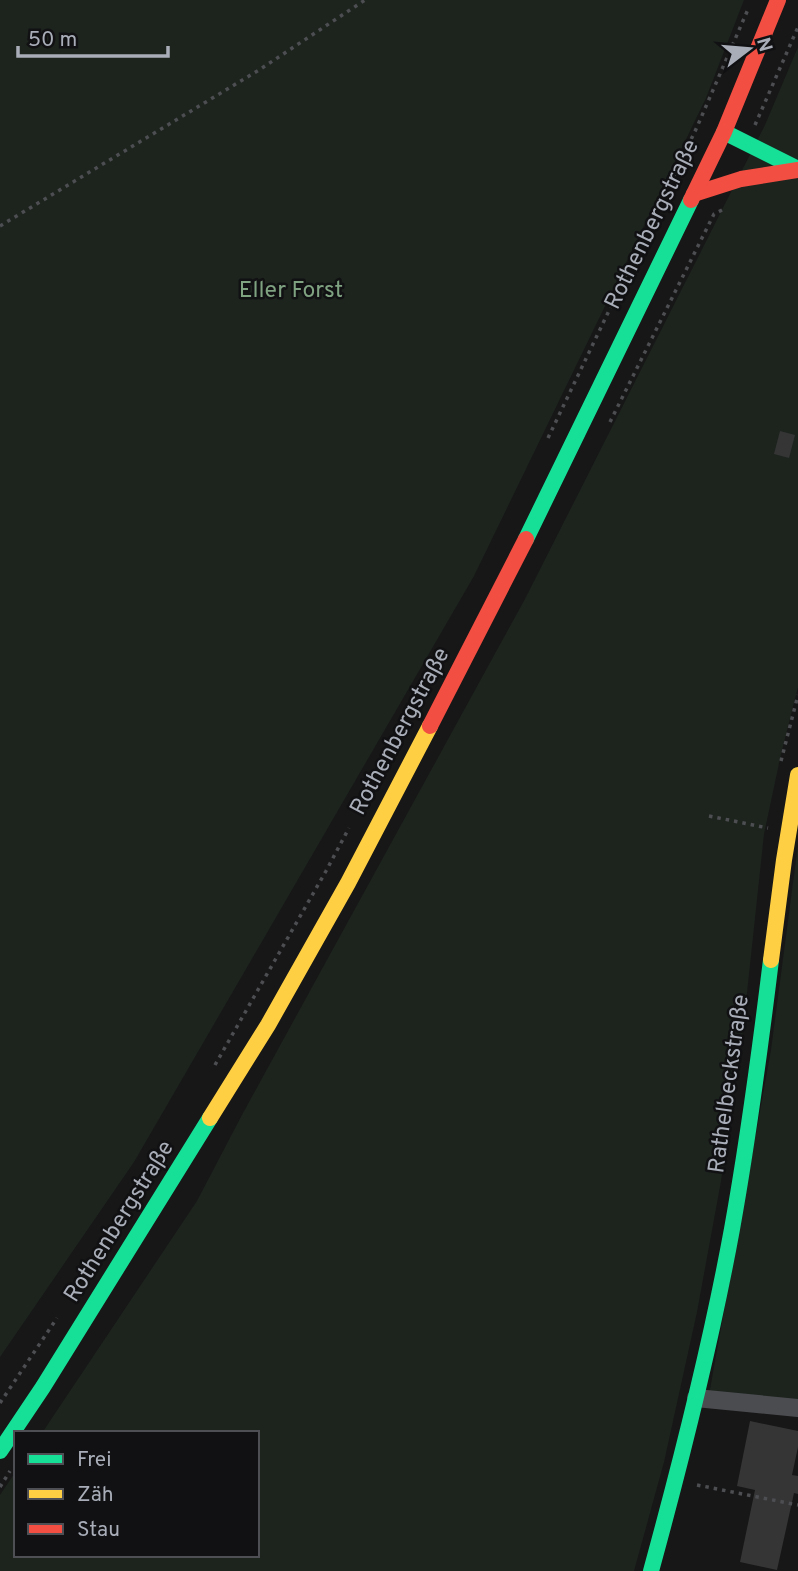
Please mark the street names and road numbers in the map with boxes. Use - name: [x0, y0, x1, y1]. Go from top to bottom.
- street label: Rothenbergstraße: [599, 135, 707, 315]
- street label: Rothenbergstraße: [345, 643, 457, 821]
- street label: Rathelbeckstraße: [703, 993, 757, 1175]
- street label: Rothenbergstraße: [59, 1136, 181, 1308]

